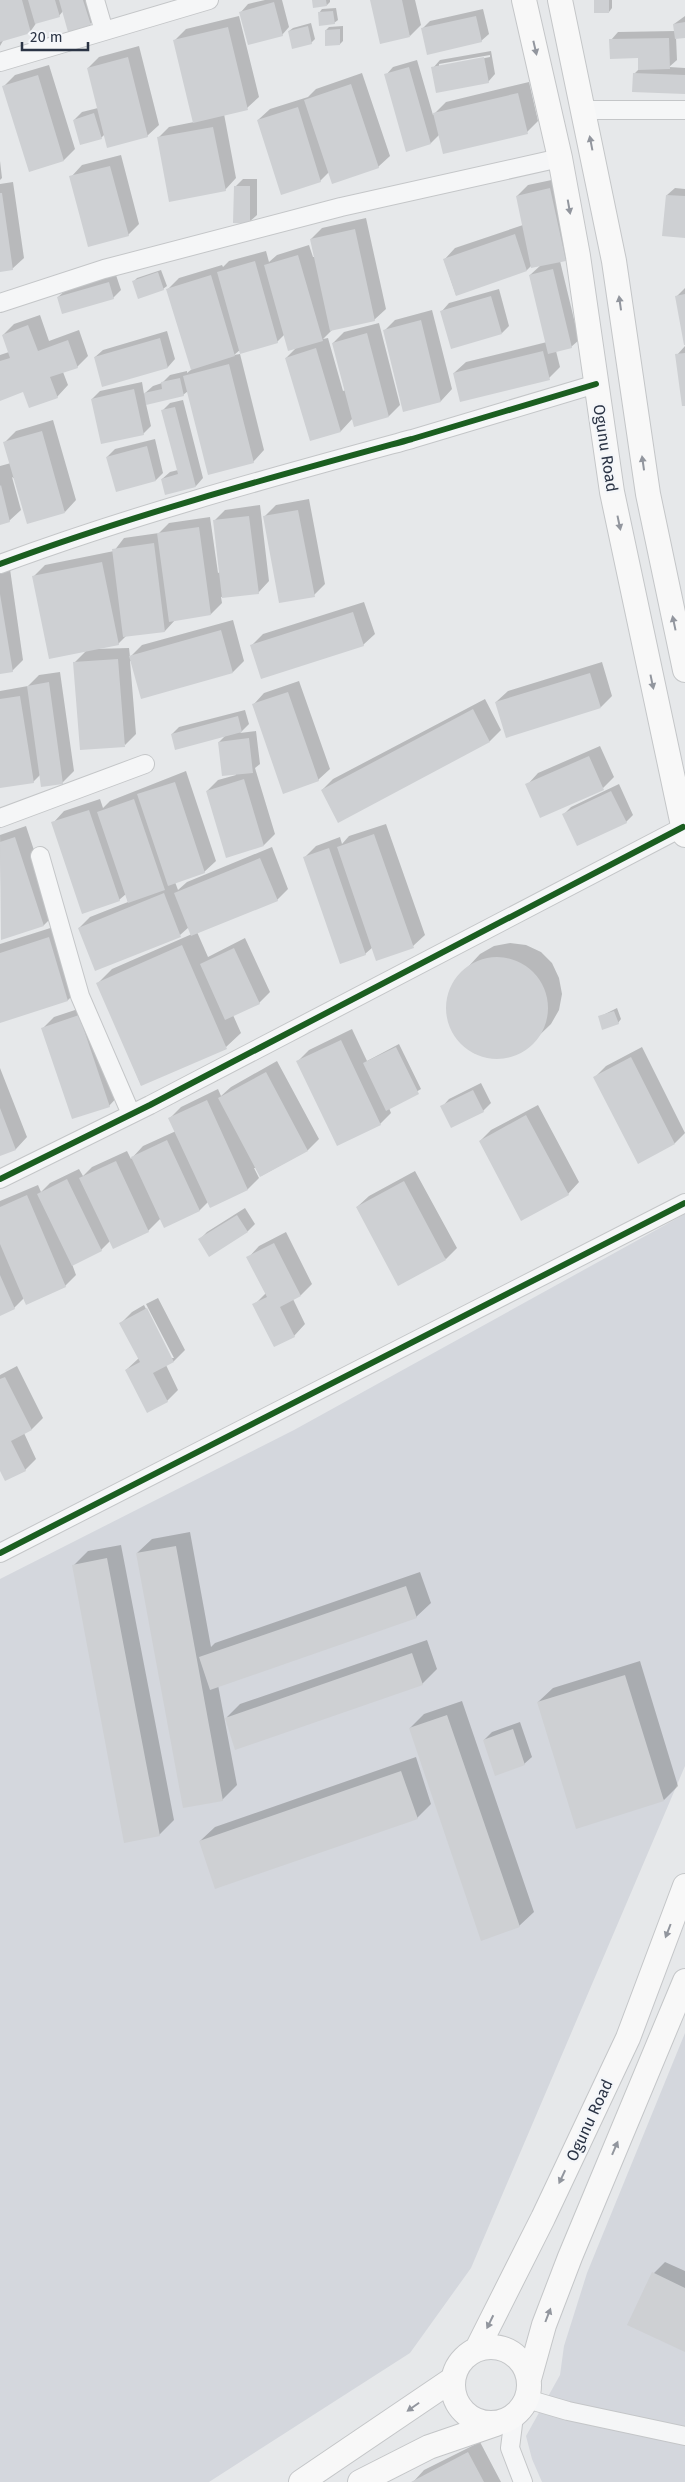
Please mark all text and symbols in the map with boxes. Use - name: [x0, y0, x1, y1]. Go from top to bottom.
- scale bar: [22, 20, 89, 52]
- text: 20 m: [30, 28, 63, 46]
- one-way arrow: [531, 40, 539, 55]
- one-way arrow: [586, 134, 594, 150]
- one-way arrow: [565, 199, 573, 215]
- one-way arrow: [615, 294, 623, 310]
- street label: Ogunu Road: [589, 403, 622, 493]
- one-way arrow: [639, 455, 647, 471]
- one-way arrow: [615, 515, 623, 530]
- one-way arrow: [669, 614, 677, 630]
- one-way arrow: [648, 674, 656, 689]
- one-way arrow: [664, 1924, 671, 1939]
- street label: Ogunu Road: [562, 2076, 617, 2164]
- one-way arrow: [612, 2141, 620, 2155]
- one-way arrow: [558, 2170, 566, 2184]
- one-way arrow: [544, 2307, 552, 2322]
- one-way arrow: [486, 2315, 494, 2329]
- one-way arrow: [406, 2402, 420, 2412]

